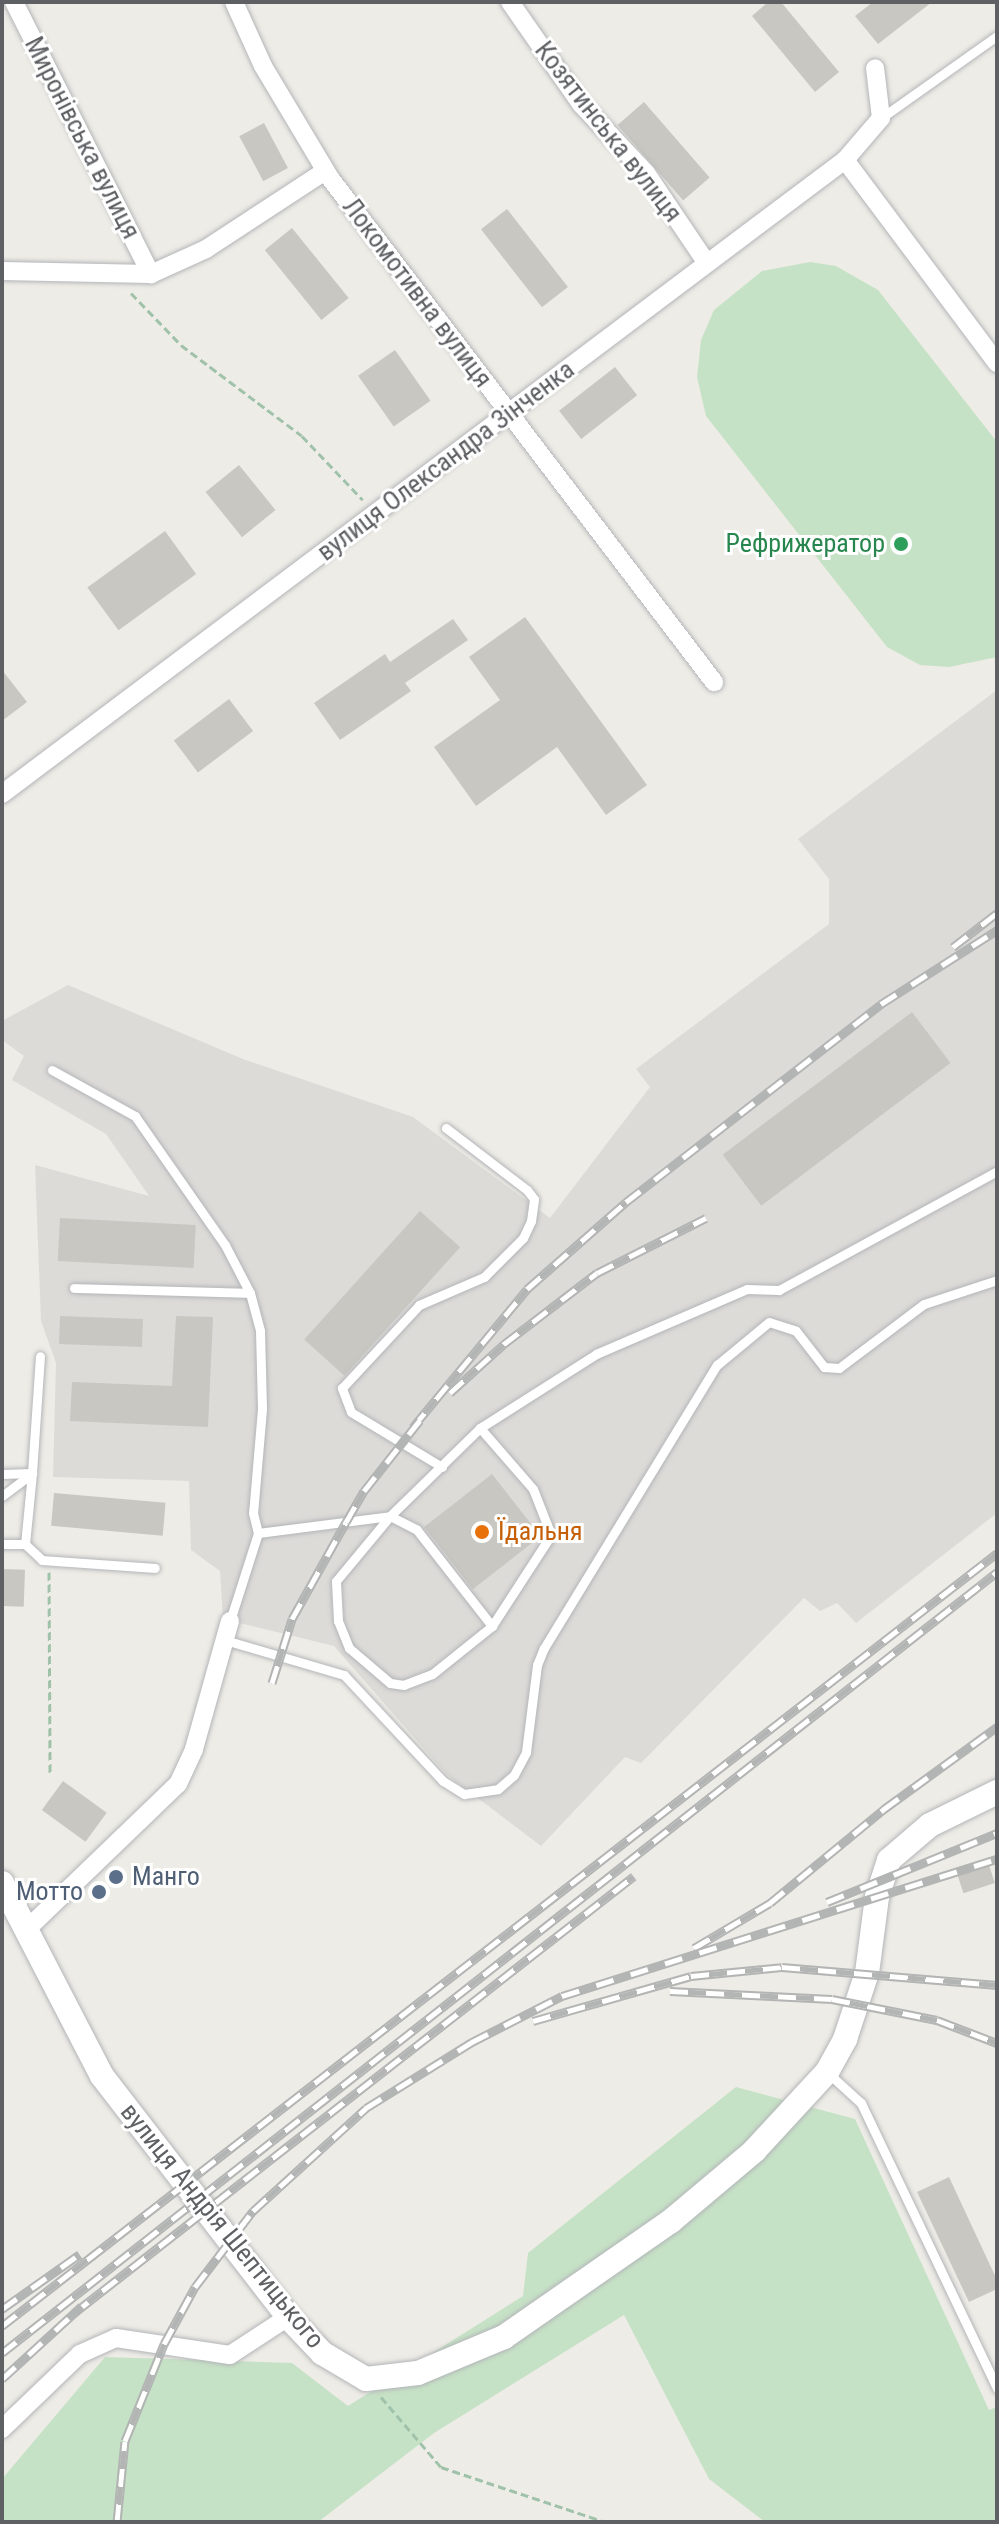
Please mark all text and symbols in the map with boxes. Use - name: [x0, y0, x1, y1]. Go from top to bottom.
- street label: Миронівська вулиця: [18, 32, 146, 244]
- street label: Козятинська вулиця: [528, 36, 688, 228]
- street label: Локомотивна вулиця: [336, 192, 498, 394]
- street label: вулиця Олександра Зінченка: [311, 354, 581, 568]
- place label: Рефрижератор: [726, 528, 885, 560]
- marker: Рефрижератор: [892, 535, 910, 553]
- place label: Їдальня: [498, 1516, 583, 1548]
- marker: Їдальня: [473, 1523, 491, 1541]
- place label: Манго: [132, 1861, 200, 1893]
- marker: Манго: [107, 1868, 125, 1886]
- place label: Мотто: [16, 1876, 83, 1908]
- marker: Мотто: [90, 1883, 108, 1901]
- street label: вулиця Андрія Шептицького: [114, 2097, 330, 2355]

